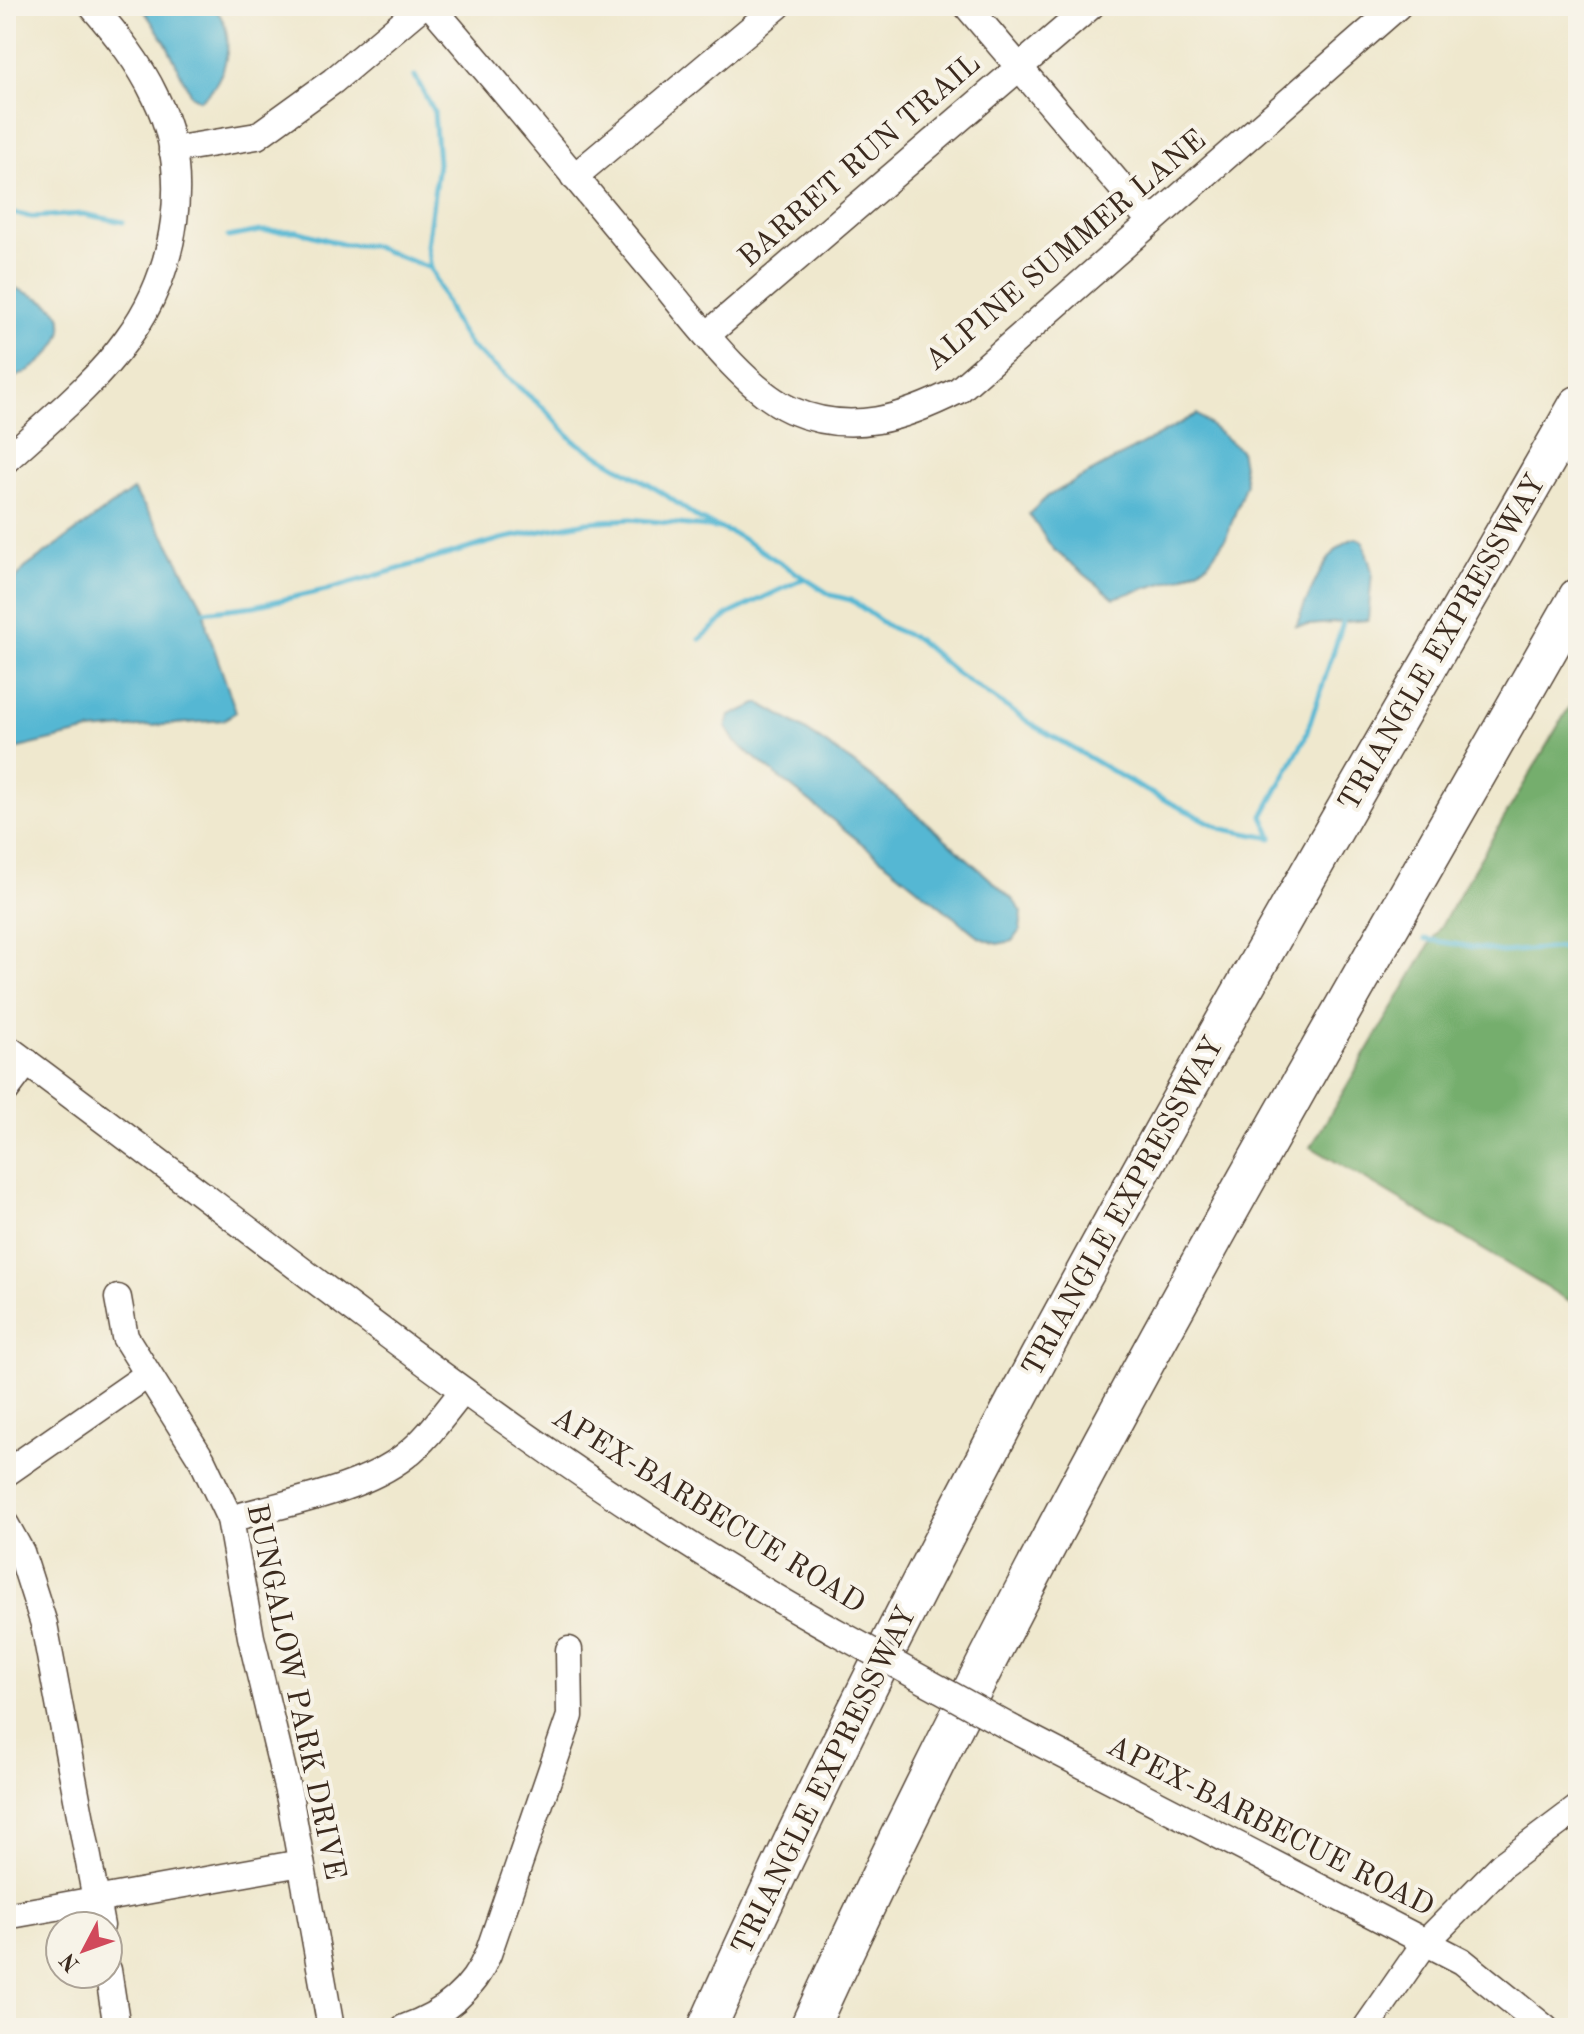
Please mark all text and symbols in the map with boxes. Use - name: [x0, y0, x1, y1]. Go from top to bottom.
- street label: BARRET RUN TRAIL: [734, 48, 986, 274]
- street label: ALPINE SUMMER LANE: [920, 125, 1212, 377]
- street label: TRIANGLE EXPRESSWAY: [1334, 469, 1552, 817]
- street label: TRIANGLE EXPRESSWAY: [1018, 1032, 1230, 1382]
- street label: APEX-BARBECUE ROAD: [546, 1402, 870, 1620]
- street label: BUNGALOW PARK DRIVE: [240, 1501, 350, 1883]
- street label: TRIANGLE EXPRESSWAY: [727, 1602, 923, 1960]
- street label: APEX-BARBECUE ROAD: [1102, 1731, 1438, 1923]
- north arrow: [44, 1910, 124, 1990]
- text: N: [56, 1948, 84, 1975]

